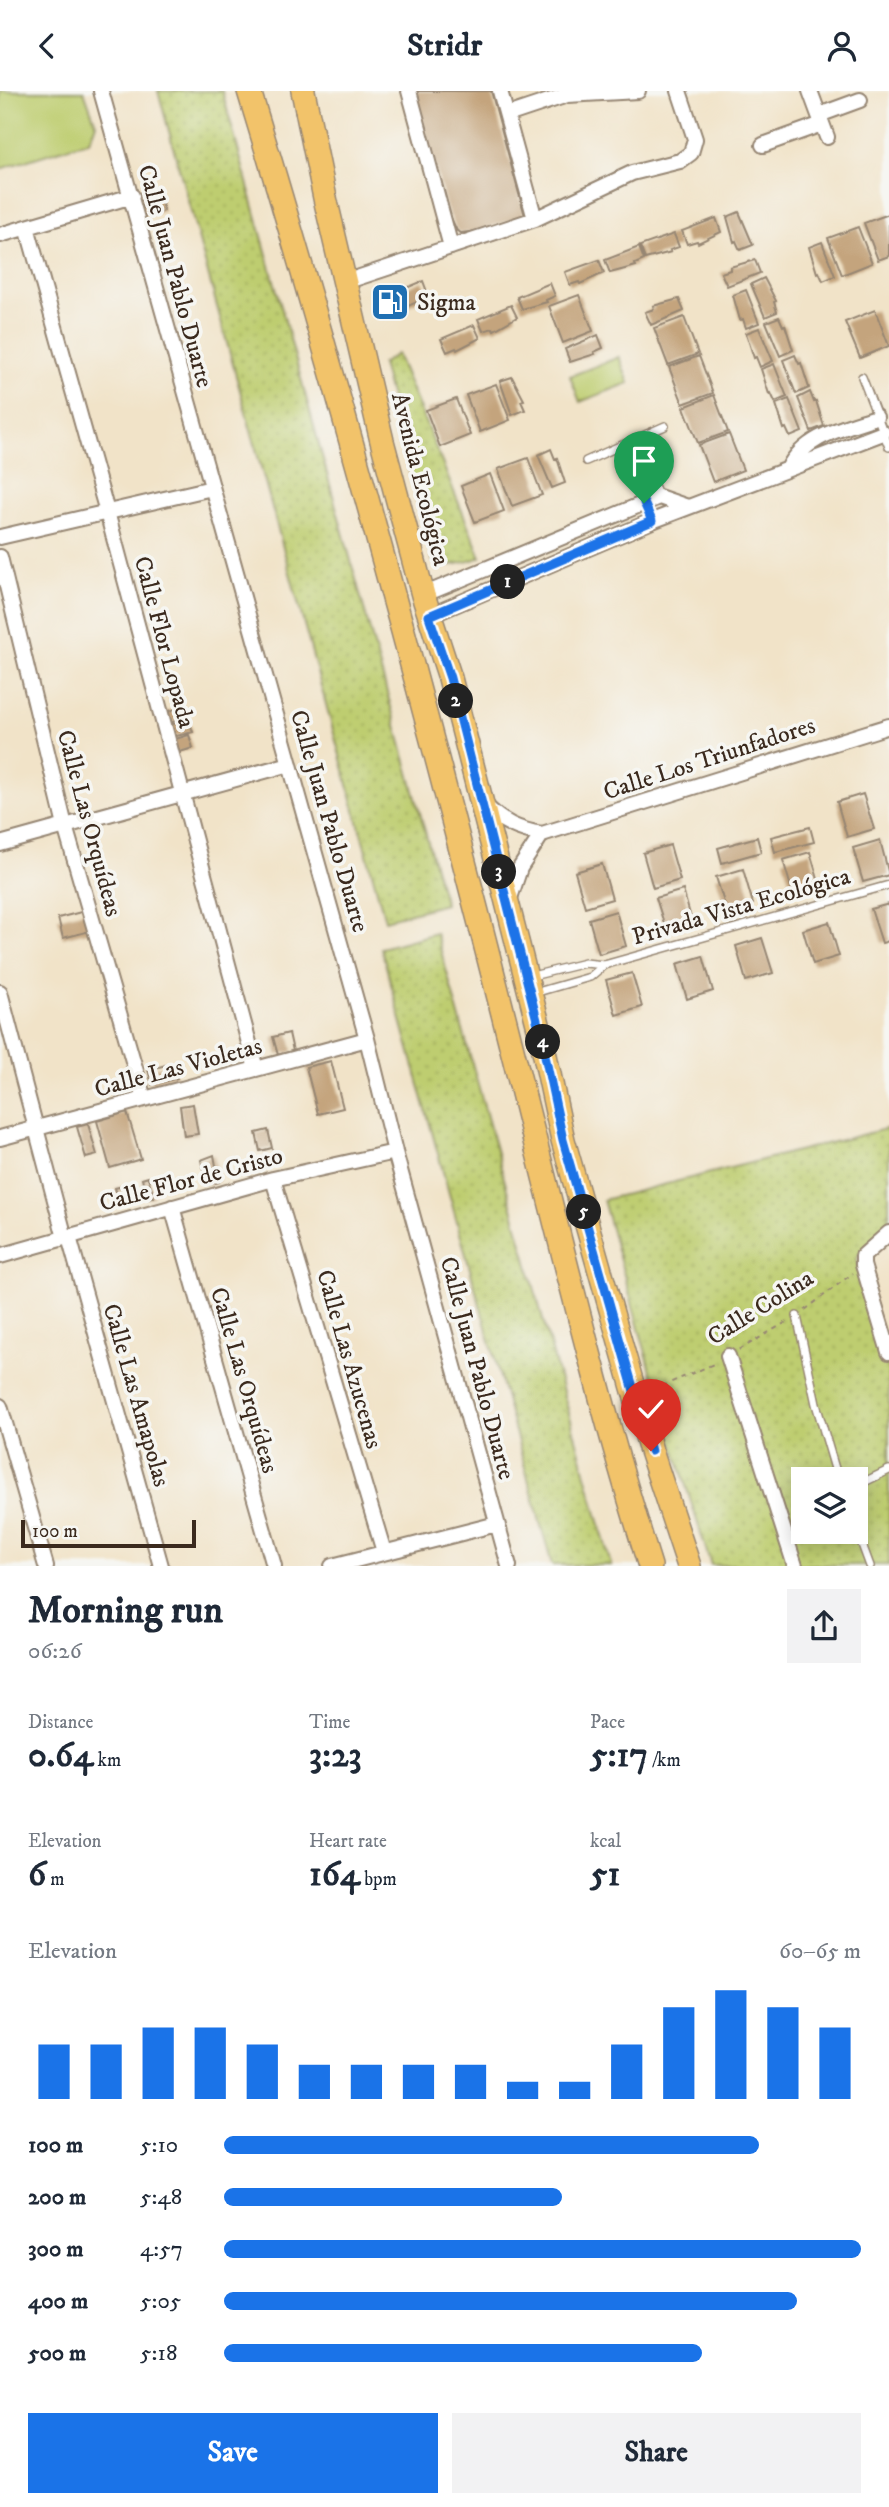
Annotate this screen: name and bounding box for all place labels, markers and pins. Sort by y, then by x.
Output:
fuel station icon: Sigma [369,281,411,323]
place label: Sigma [417,288,476,318]
pin [614,431,674,503]
pin: 1 [490,565,526,599]
pin: 2 [438,683,474,719]
pin: 3 [482,855,516,889]
pin: 4 [526,1025,560,1059]
pin: 5 [566,1195,602,1229]
pin [621,1379,681,1451]

